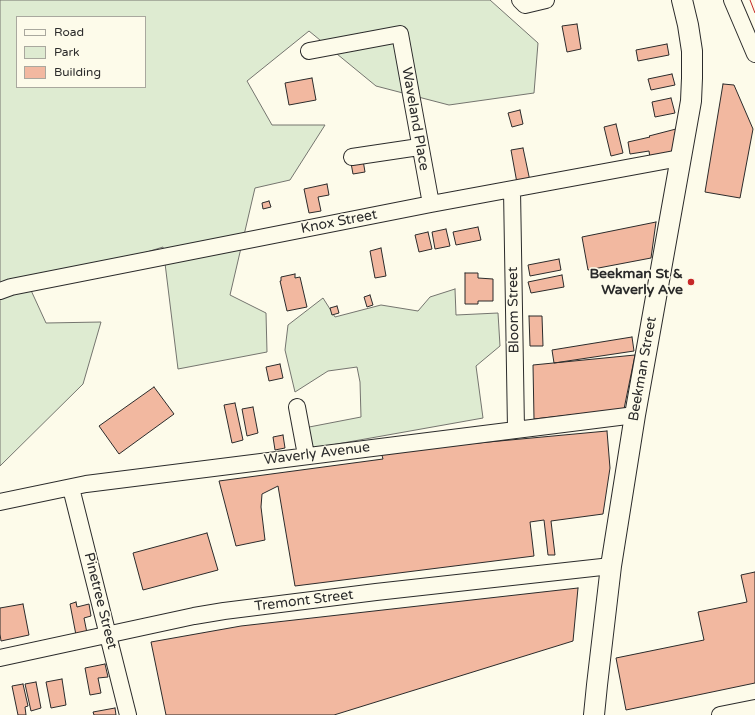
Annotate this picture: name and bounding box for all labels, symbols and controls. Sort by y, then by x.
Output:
legend [16,16,146,88]
text: Road [54,25,84,39]
text: Park [54,45,80,59]
text: Building [54,65,101,79]
street label: Waveland Place [398,66,432,172]
street label: Knox Street [299,206,379,238]
place label: Beekman St & Waverly Ave [589,266,683,298]
street label: Bloom Street [505,267,523,353]
marker: Beekman St & Waverly Ave [686,277,696,287]
street label: Beekman Street [626,315,660,423]
street label: Waverly Avenue [263,439,371,469]
street label: Pinetree Street [80,551,120,651]
street label: Tremont Street [254,587,354,615]

